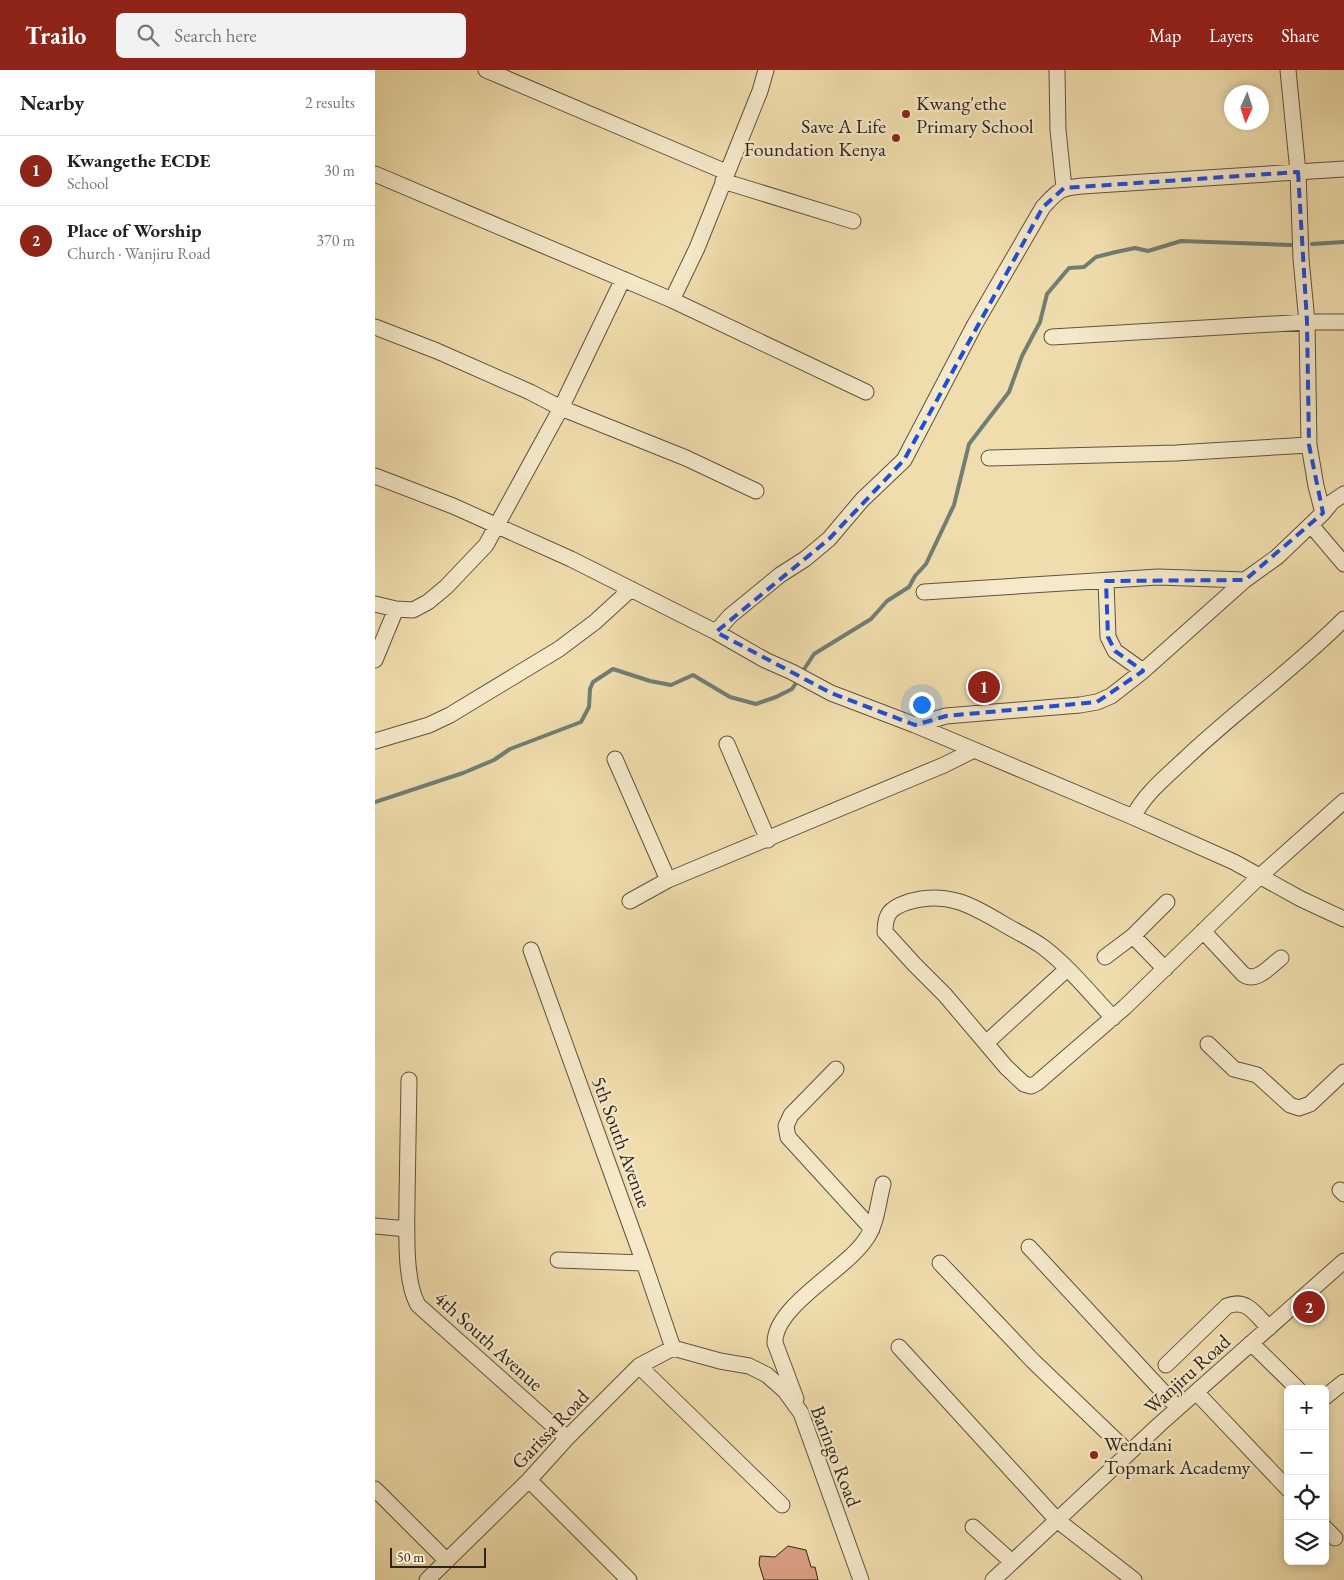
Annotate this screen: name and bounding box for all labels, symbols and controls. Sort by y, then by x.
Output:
search box [116,13,466,58]
text: Trailo [25,20,86,51]
icon: search [134,21,162,49]
text: Search here [174,23,257,48]
text: Map [1149,24,1181,47]
text: Layers [1209,24,1253,47]
text: Share [1281,24,1319,47]
north arrow [1224,85,1269,130]
text: Nearby [20,89,84,116]
place label: Kwang'ethe Primary School [916,90,1034,139]
text: 2 results [305,92,355,113]
marker: Kwang'ethe Primary School [900,108,912,120]
place label: Save A Life Foundation Kenya [744,113,886,162]
marker: Save A Life Foundation Kenya [890,132,902,144]
text: Kwangethe ECDE [67,148,210,173]
text: 1 [32,160,40,181]
text: 30 m [324,160,355,181]
text: School [67,173,109,194]
text: Place of Worship [67,218,201,243]
text: 2 [32,230,40,251]
text: 370 m [316,230,355,251]
text: Church · Wanjiru Road [67,243,211,264]
pin: 1 [968,668,1000,706]
your location [909,692,935,718]
street label: 5th South Avenue [586,1073,658,1211]
street label: 4th South Avenue [429,1285,549,1397]
pin: 2 [1293,1288,1325,1326]
street label: Wanjiru Road [1138,1328,1236,1420]
street label: Garissa Road [506,1383,595,1474]
map controls [1284,1385,1329,1565]
button: + [1284,1385,1329,1430]
street label: Baringo Road [805,1402,868,1511]
button: − [1284,1430,1329,1475]
place label: Wendani Topmark Academy [1104,1431,1251,1480]
marker: Wendani Topmark Academy [1088,1449,1100,1461]
button: locate [1284,1475,1329,1520]
button: layers [1284,1520,1329,1565]
scale bar [390,1545,486,1568]
text: 50 m [397,1548,424,1566]

